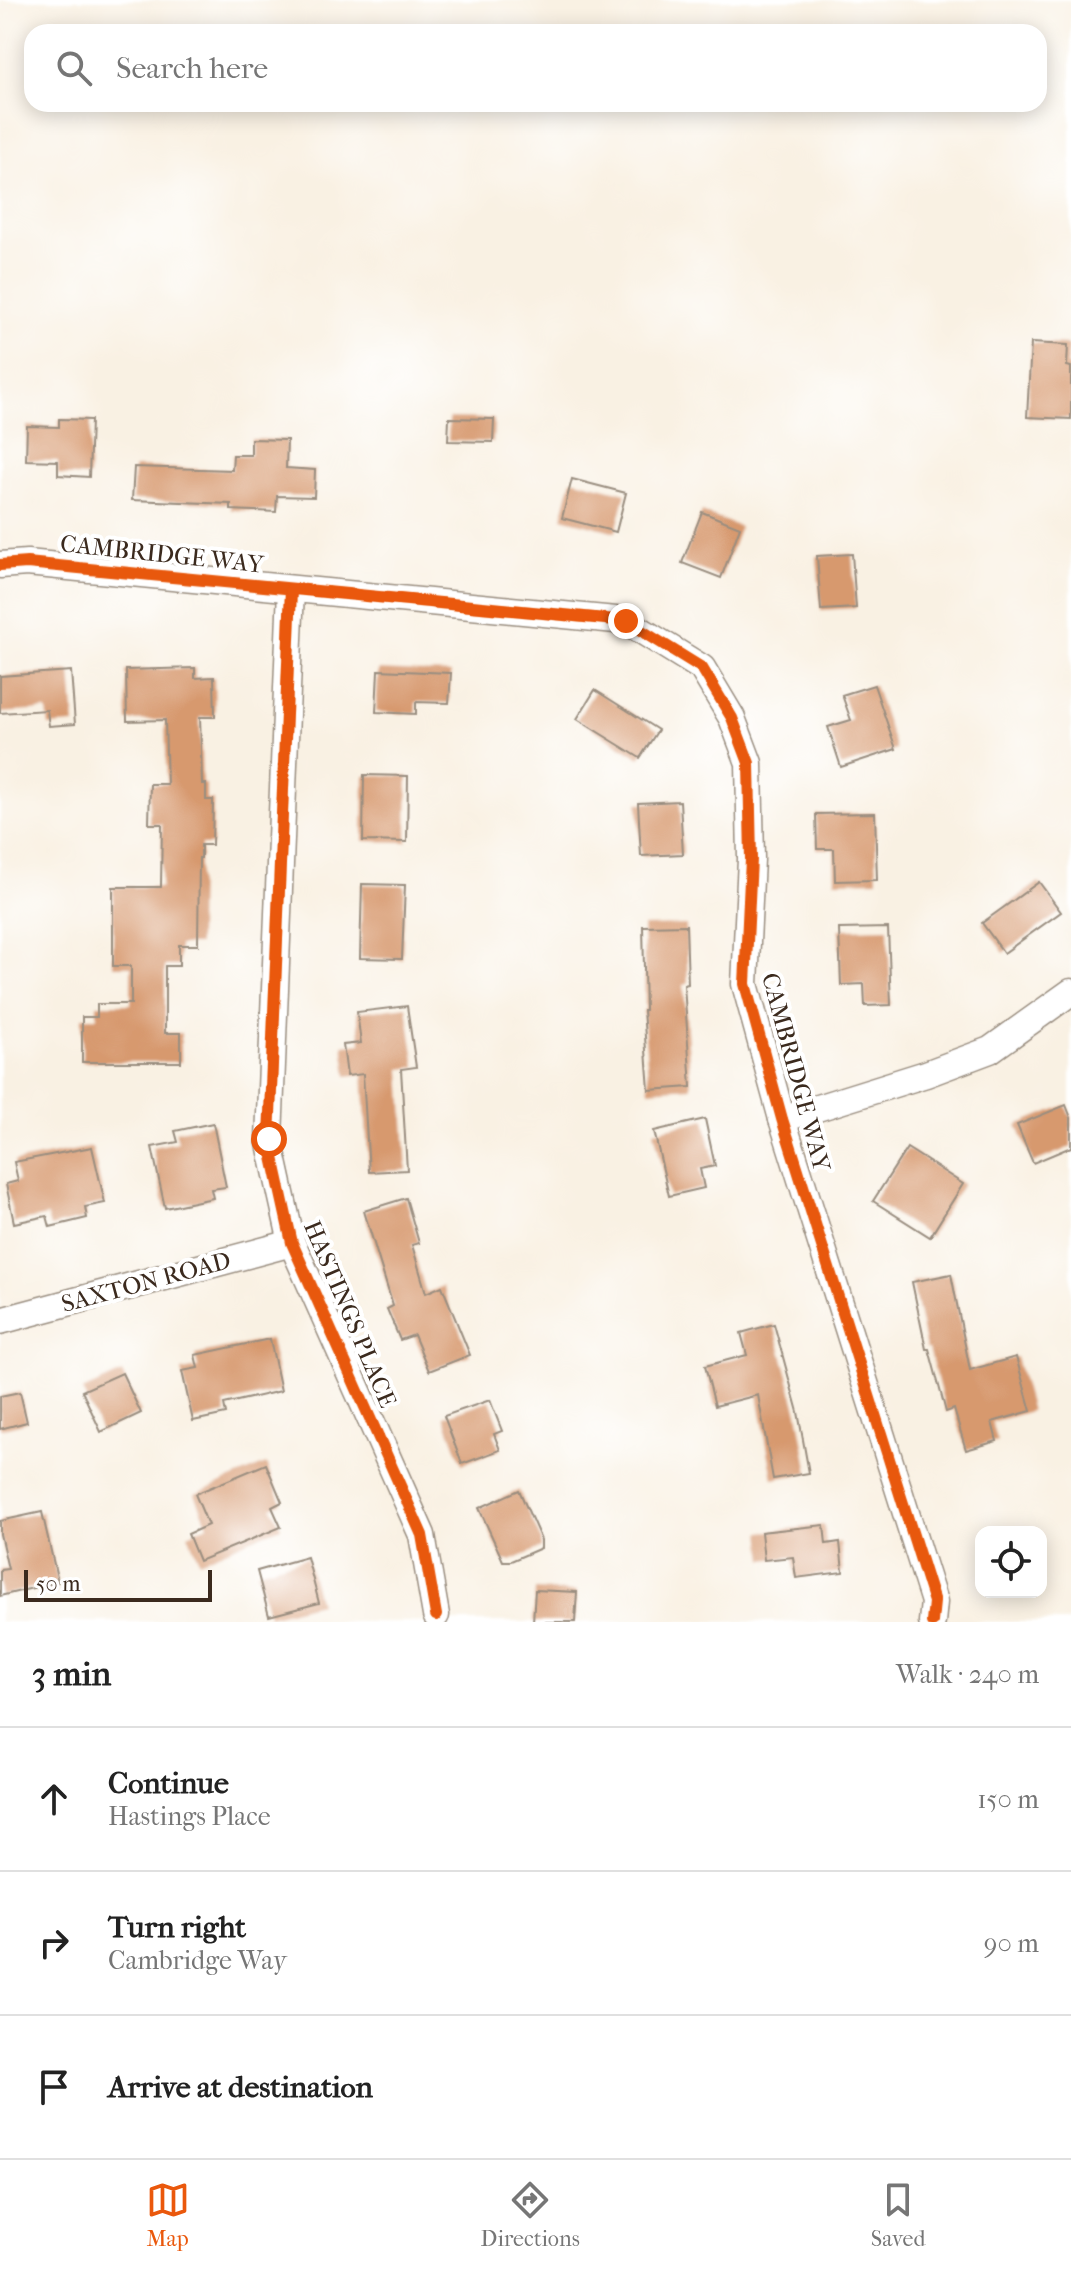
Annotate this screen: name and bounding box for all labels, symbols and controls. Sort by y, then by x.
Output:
search box [24,24,1047,112]
icon: search [52,46,96,90]
text: Search here [116,51,268,86]
street label: CAMBRIDGE WAY [59,529,266,579]
route end [608,603,644,639]
street label: CAMBRIDGE WAY [756,970,836,1175]
route start [251,1121,287,1157]
street label: HASTINGS PLACE [298,1216,402,1412]
street label: SAXTON ROAD [58,1246,234,1318]
map controls [975,1526,1047,1598]
button: locate [975,1526,1047,1598]
scale bar [24,1566,212,1602]
text: 50 m [36,1571,81,1597]
text: 3 min [32,1654,111,1694]
text: Walk · 240 m [896,1659,1039,1690]
text: Continue [108,1766,229,1801]
icon: ahead [32,1777,76,1821]
text: 150 m [977,1784,1039,1815]
text: Hastings Place [108,1801,271,1832]
text: Turn right [108,1910,246,1945]
icon: right [32,1921,76,1965]
text: 90 m [984,1928,1039,1959]
text: Cambridge Way [108,1945,287,1976]
icon: arrive [32,2065,76,2109]
text: Arrive at destination [108,2070,373,2105]
tab: Map [146,2178,190,2252]
tab: Directions [481,2178,580,2252]
tab: Saved [871,2178,925,2252]

